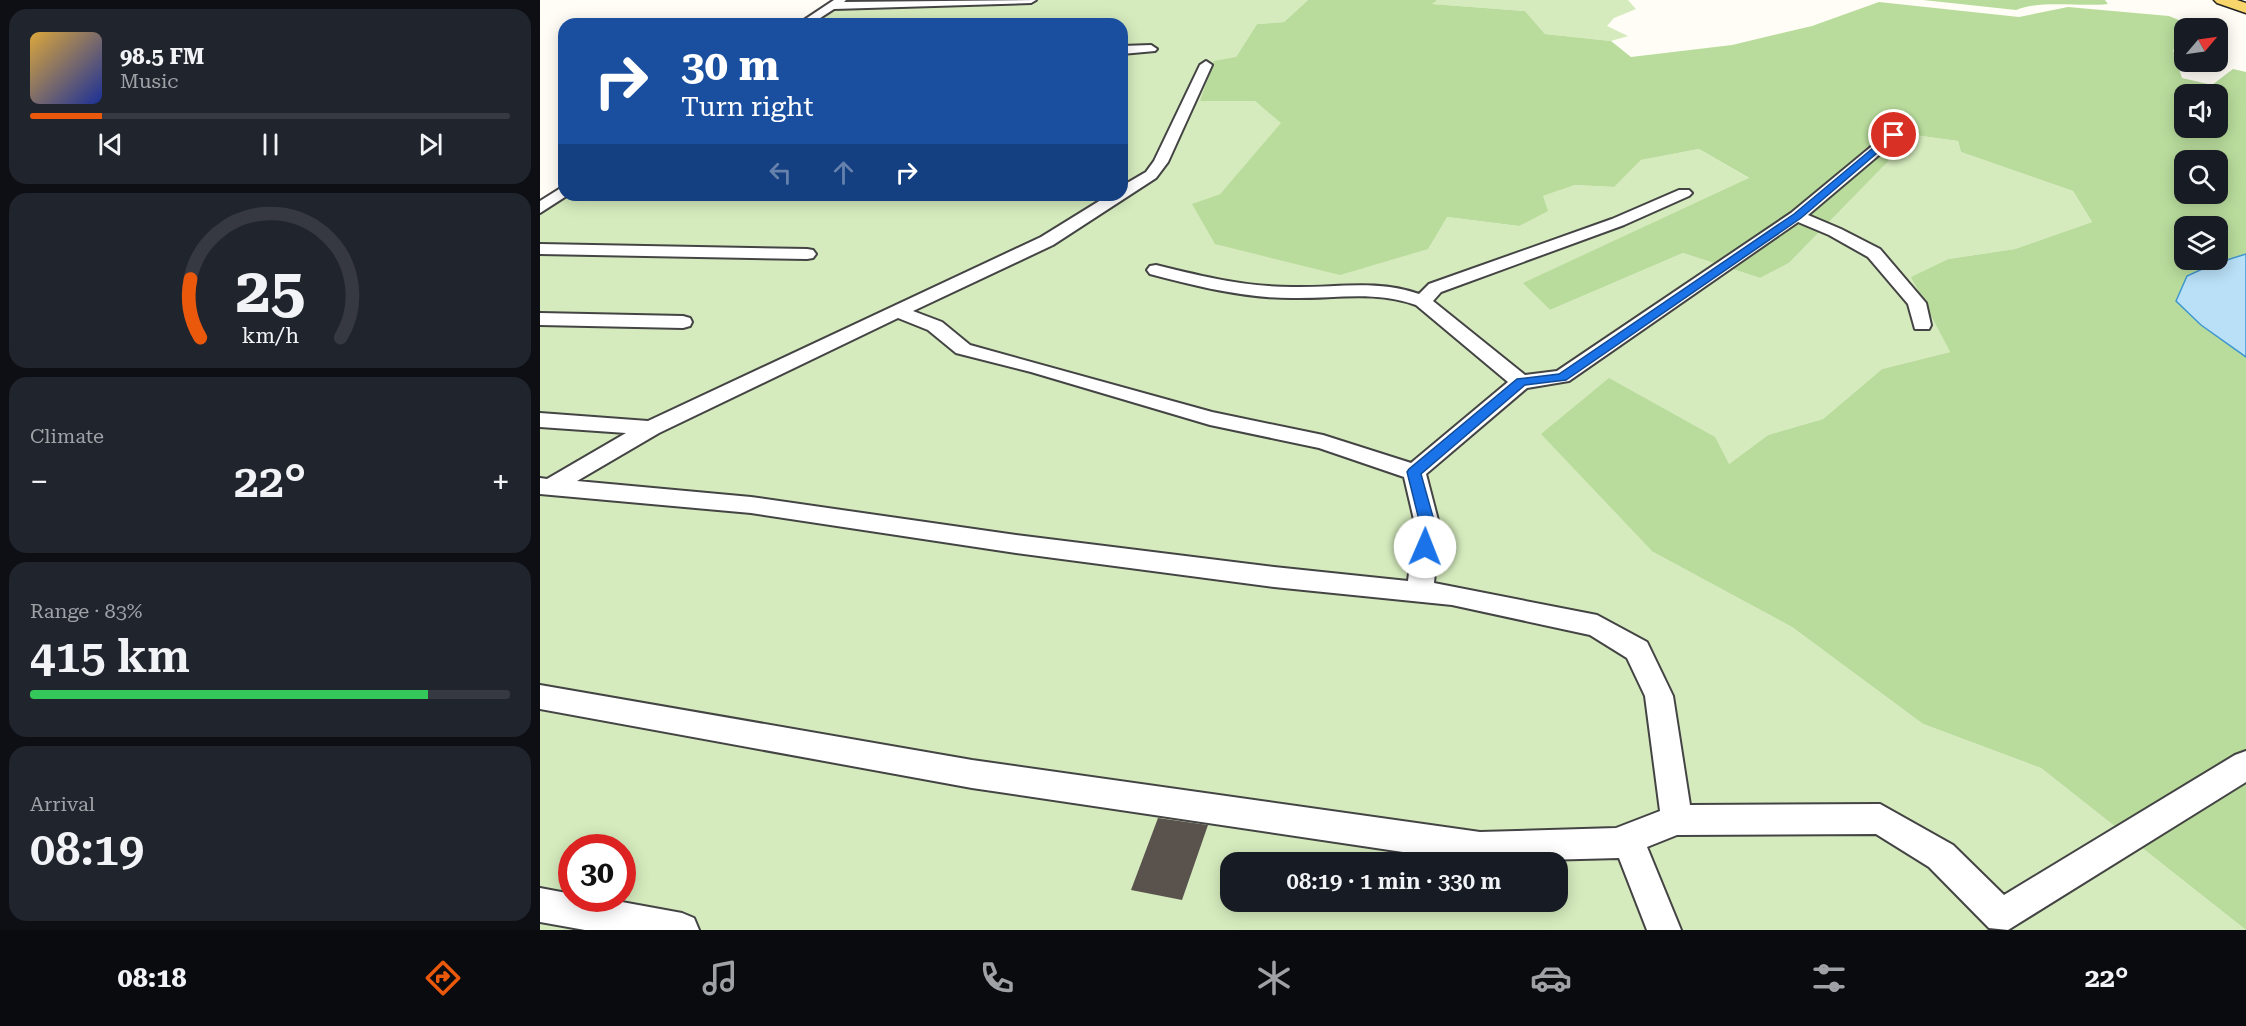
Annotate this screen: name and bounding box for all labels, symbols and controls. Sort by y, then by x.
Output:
north arrow [2174,18,2228,72]
map controls [2174,18,2228,270]
text: 30 m [681,41,779,90]
icon: right [582,42,660,120]
text: 98.5 FM [120,44,204,69]
text: Music [120,69,179,93]
button: sound [2174,84,2228,138]
text: Turn right [681,91,814,123]
pin [1868,109,1919,160]
icon: arrive [1877,118,1910,151]
icon: previous [94,128,127,161]
icon: pause [254,128,287,161]
icon: next [414,128,447,161]
button: search [2174,150,2228,204]
icon: left [764,156,797,189]
icon: ahead [827,156,860,189]
icon: right [890,156,923,189]
button: layers [2174,216,2228,270]
text: 25 [235,254,305,327]
text: km/h [241,323,299,348]
text: Climate [30,424,104,448]
text: 22° [234,455,306,508]
text: − [30,462,48,501]
text: + [492,462,510,501]
position arrow [1393,515,1457,579]
text: Range · 83% [30,599,142,623]
text: 415 km [30,630,190,683]
text: Arrival [30,792,95,816]
text: 08:19 [30,823,144,876]
speed limit sign: 30 [558,834,636,912]
text: 08:19 · 1 min · 330 m [1287,869,1501,894]
icon: directions [422,957,464,999]
icon: music [699,957,741,999]
icon: phone [976,957,1018,999]
icon: climate [1253,957,1295,999]
icon: car [1530,957,1572,999]
icon: filters [1808,957,1850,999]
text: 08:18 [118,962,187,994]
text: 22° [2085,962,2128,994]

